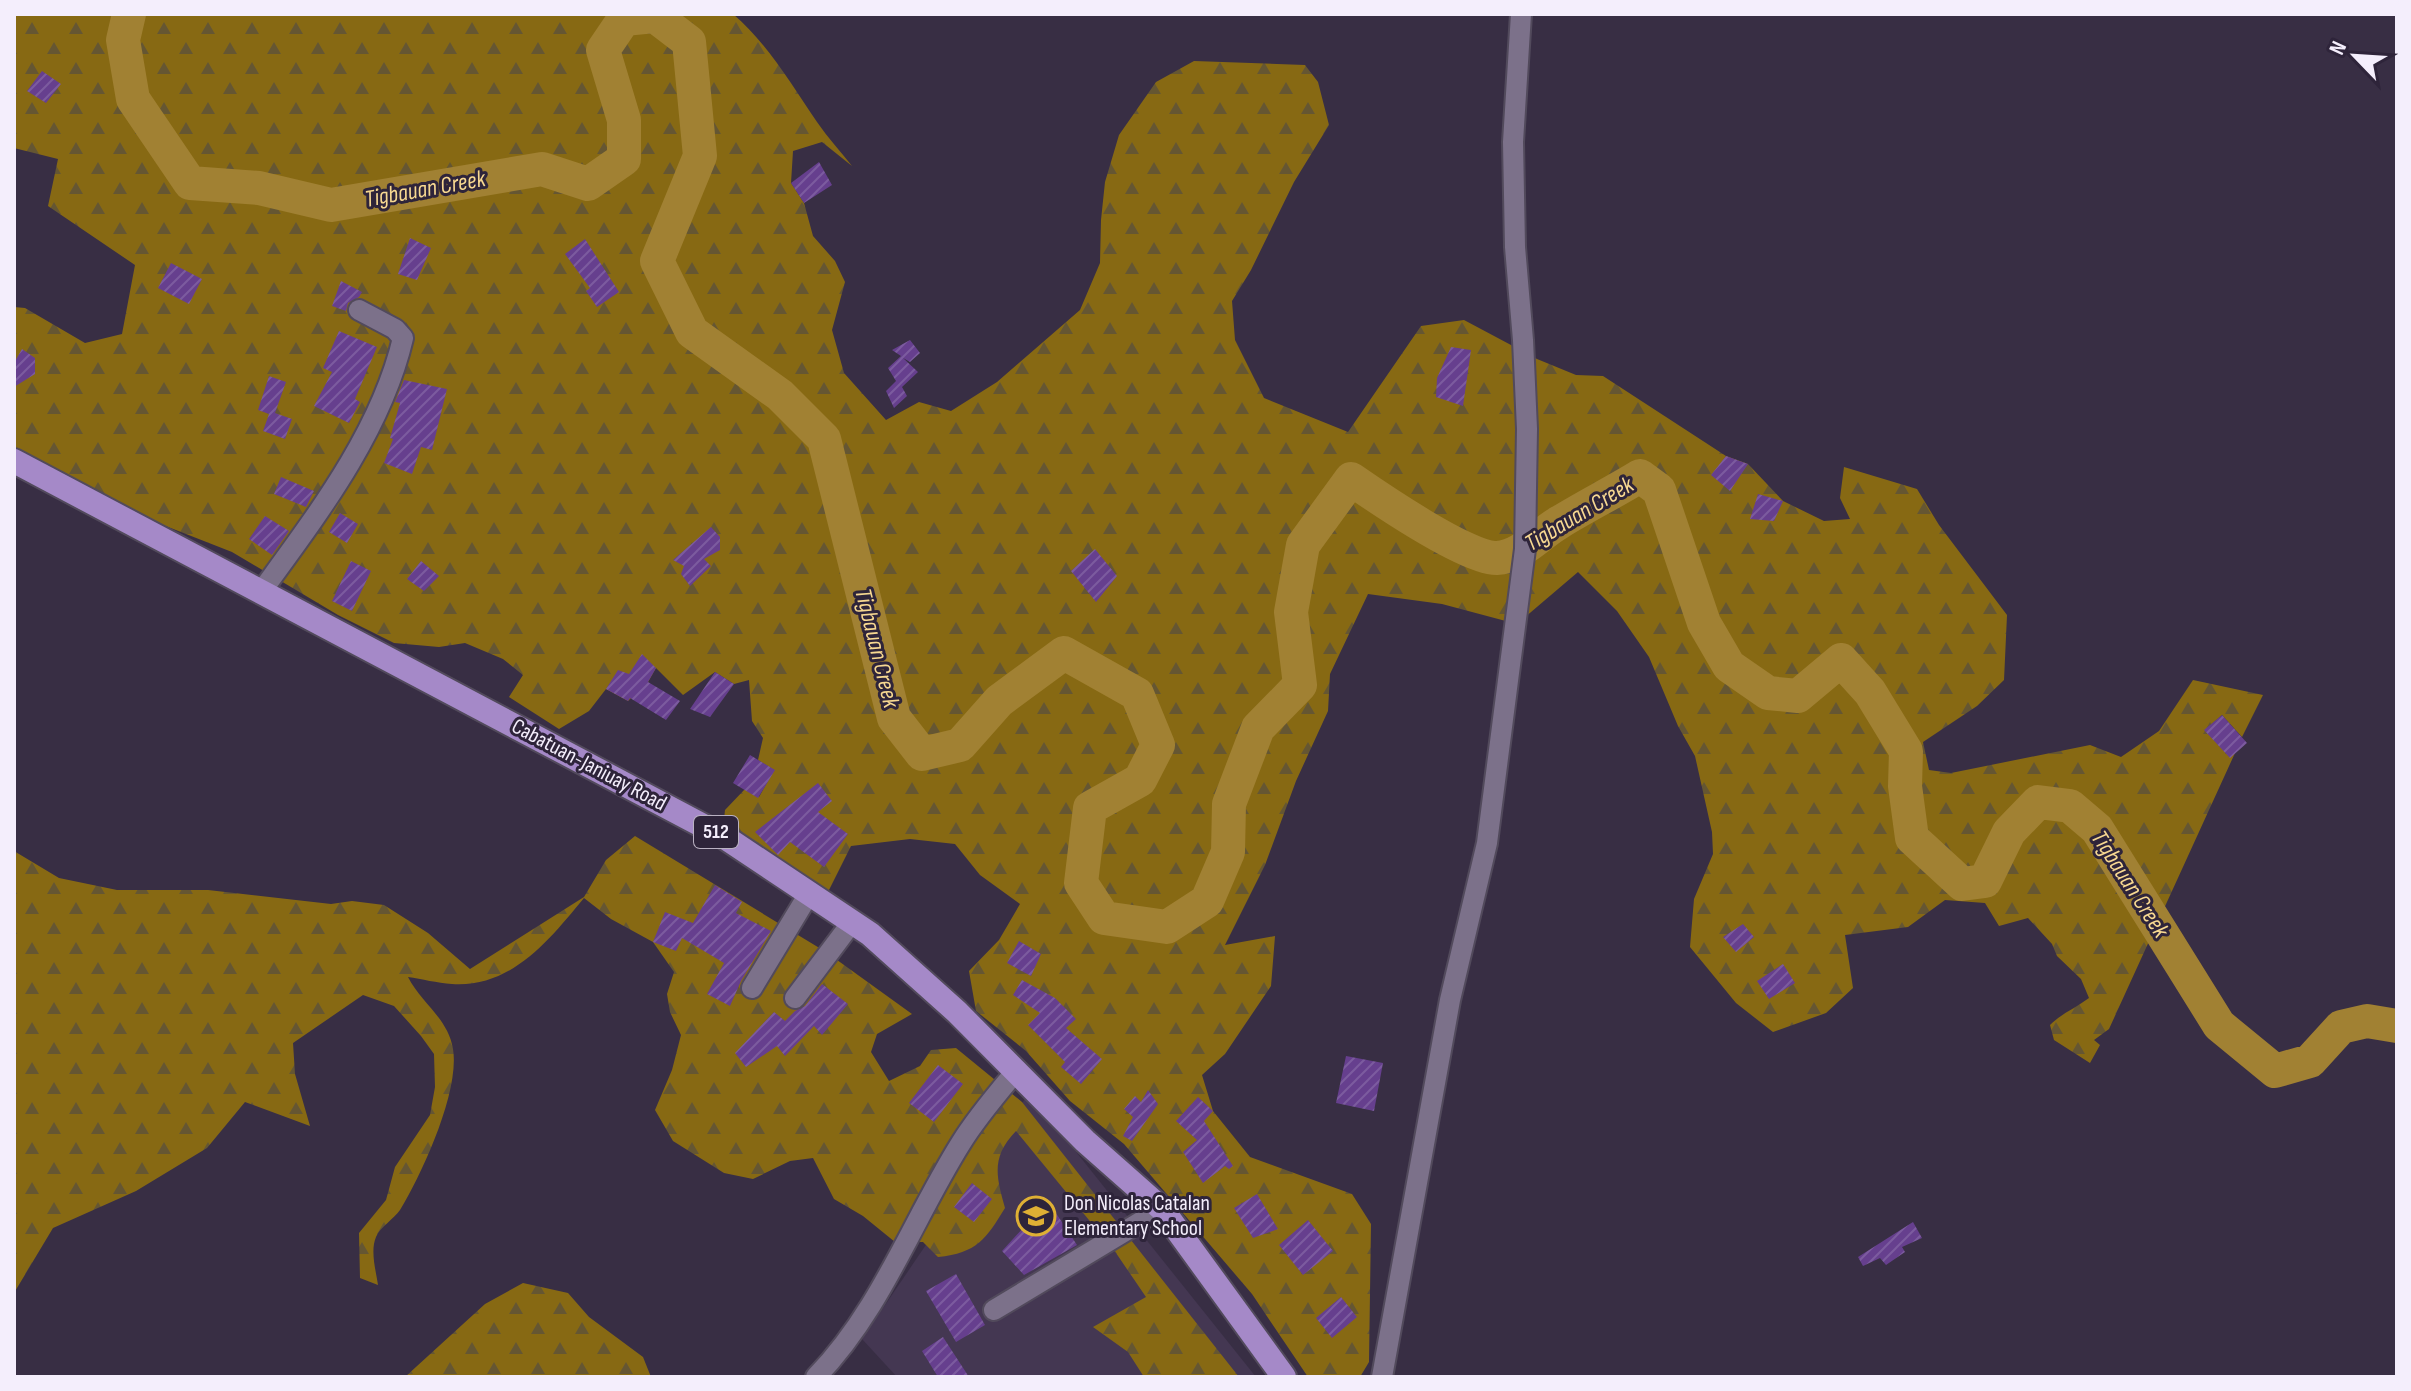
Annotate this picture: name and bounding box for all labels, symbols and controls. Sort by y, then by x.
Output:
north arrow [2315,16,2395,96]
text: N [2324,37,2353,59]
water label: Tigbauan Creek [362,164,489,214]
water label: Tigbauan Creek [1519,470,1640,558]
water label: Tigbauan Creek [848,585,906,712]
street label: Cabatuan-Janiuay Road [507,713,671,817]
road number: 512 [694,816,738,848]
water label: Tigbauan Creek [2085,825,2176,944]
place label: Don Nicolas Catalan Elementary School [1064,1190,1210,1242]
school or university icon: Don Nicolas Catalan Elementary School [1015,1195,1057,1237]

